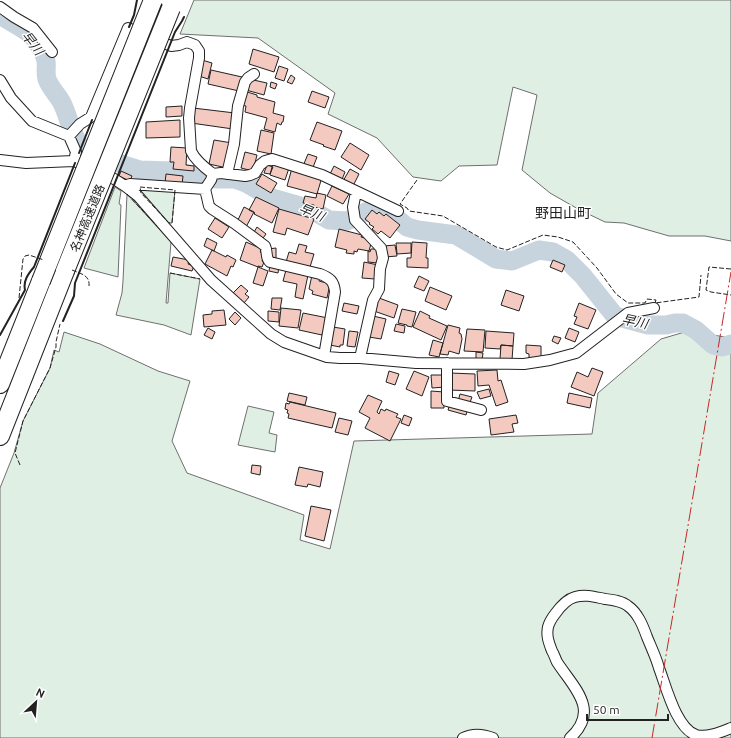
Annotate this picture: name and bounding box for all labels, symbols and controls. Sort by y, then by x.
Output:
water label: 早川 [19,28,48,59]
street label: 名神高速道路 [67,182,107,254]
water label: 早川 [297,200,329,224]
district label: 野田山町 [535,205,591,221]
water label: 早川 [621,311,651,331]
north arrow [16,682,56,722]
text: N [34,686,47,700]
scale bar [587,696,668,722]
text: 50 m [593,703,620,716]

